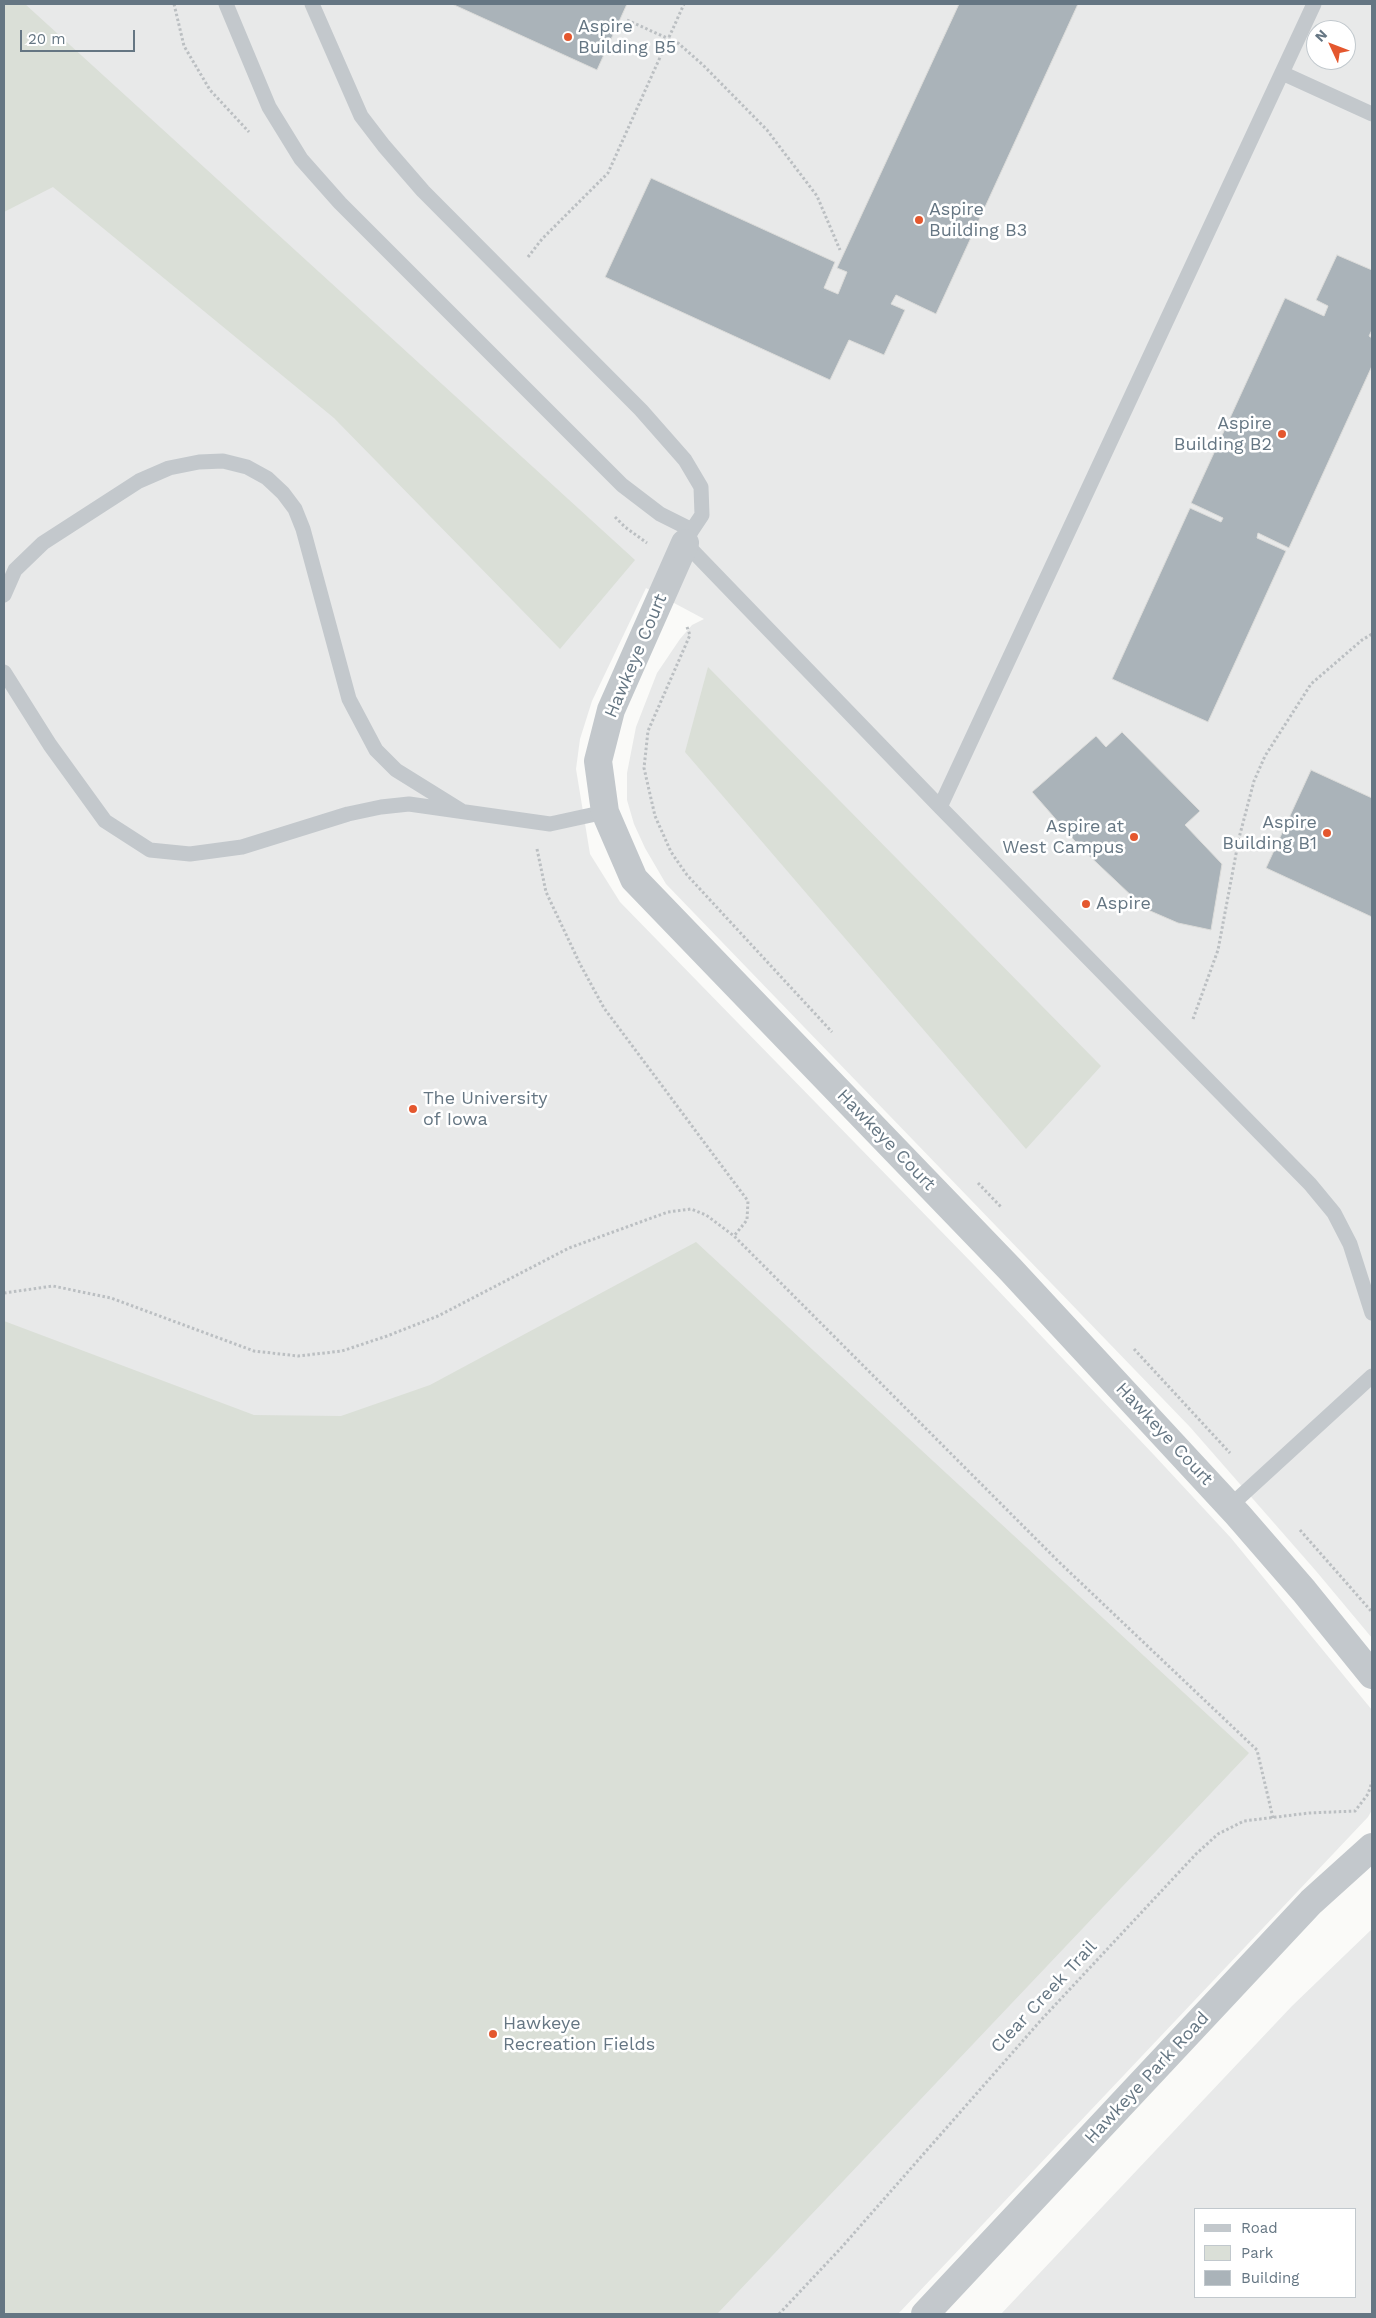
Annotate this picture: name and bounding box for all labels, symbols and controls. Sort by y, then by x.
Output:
place label: Aspire Building B5 [578,16,676,58]
scale bar [22,20,138,52]
north arrow [1306,20,1356,70]
text: N [1311,26,1330,45]
text: 20 m [28,30,66,48]
marker: Aspire Building B5 [562,31,574,43]
place label: Aspire Building B3 [929,199,1027,242]
marker: Aspire Building B3 [913,214,925,226]
place label: Aspire Building B2 [1174,413,1272,456]
marker: Aspire Building B2 [1276,428,1288,440]
street label: Hawkeye Court [600,591,672,721]
place label: Aspire Building B1 [1222,812,1317,854]
place label: Aspire at West Campus [1002,816,1124,859]
marker: Aspire Building B1 [1321,827,1333,839]
marker: Aspire at West Campus [1128,831,1140,843]
place label: Aspire [1096,893,1151,915]
marker: Aspire [1080,898,1092,910]
street label: Hawkeye Court [832,1085,940,1195]
place label: The University of Iowa [423,1088,548,1130]
marker: The University of Iowa [407,1103,419,1115]
street label: Hawkeye Court [1111,1378,1217,1490]
street label: Clear Creek Trail [986,1936,1102,2058]
street label: Hawkeye Park Road [1080,2008,1214,2148]
place label: Hawkeye Recreation Fields [503,2013,655,2056]
marker: Hawkeye Recreation Fields [487,2028,499,2040]
legend [1194,2208,1356,2298]
text: Road [1241,2219,1278,2237]
text: Park [1241,2244,1273,2262]
text: Building [1241,2269,1299,2287]

